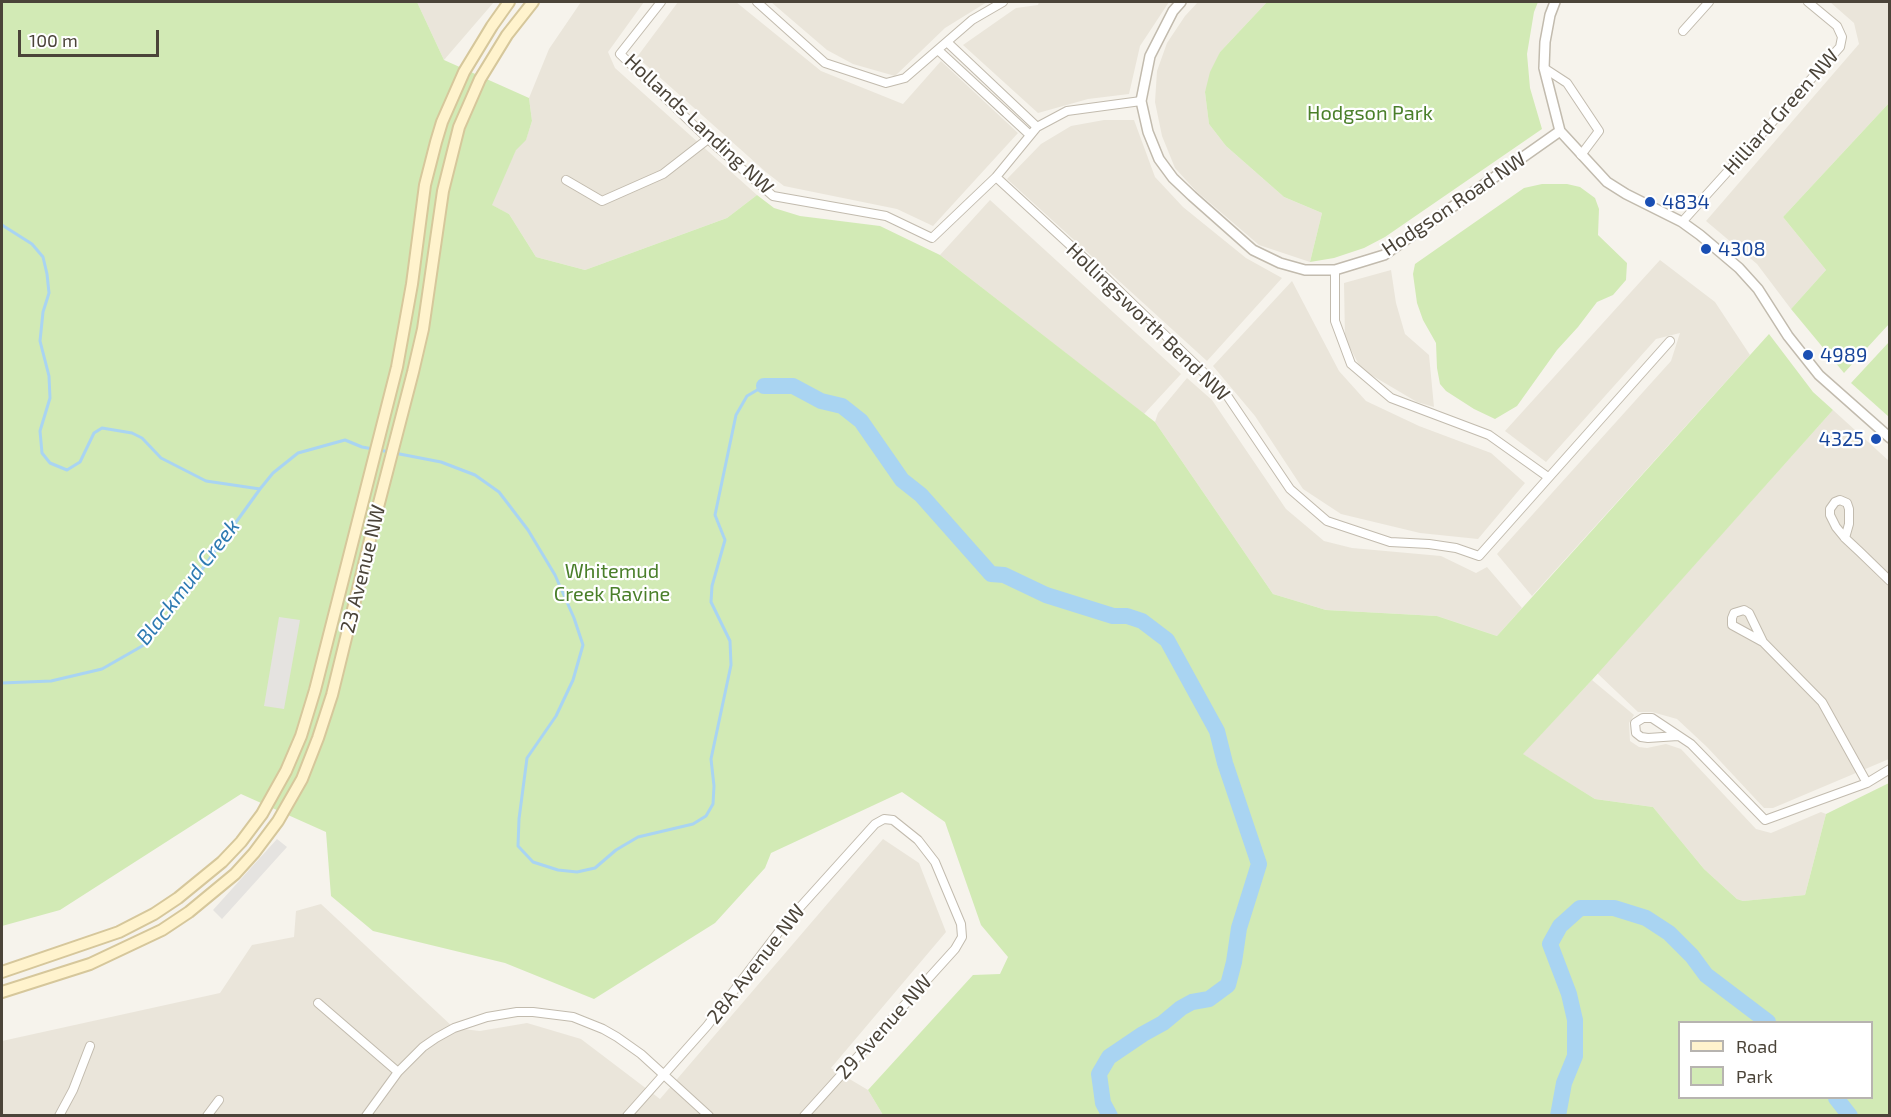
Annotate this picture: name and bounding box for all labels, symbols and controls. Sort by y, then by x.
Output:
scale bar [21,18,162,56]
text: 100 m [29,29,78,51]
street label: Hilliard Green NW [1718,44,1844,180]
street label: Hollands Landing NW [620,49,778,199]
park label: Hodgson Park [1307,101,1433,125]
street label: Hodgson Road NW [1377,147,1531,261]
place label: 4834 [1662,190,1710,214]
marker: 4834 [1643,195,1657,209]
place label: 4308 [1718,237,1766,261]
street label: Hollingsworth Bend NW [1061,238,1235,406]
marker: 4308 [1699,242,1713,256]
place label: 4989 [1820,343,1867,367]
marker: 4989 [1801,348,1815,362]
place label: 4325 [1819,427,1864,451]
marker: 4325 [1869,432,1883,446]
street label: 23 Avenue NW [335,502,391,636]
water label: Blackmud Creek [131,514,245,650]
park label: Whitemud Creek Ravine [554,559,670,606]
street label: 28A Avenue NW [702,900,810,1028]
street label: 29 Avenue NW [831,970,937,1084]
legend [1678,1021,1873,1099]
text: Road [1736,1035,1777,1057]
text: Park [1736,1065,1773,1087]

